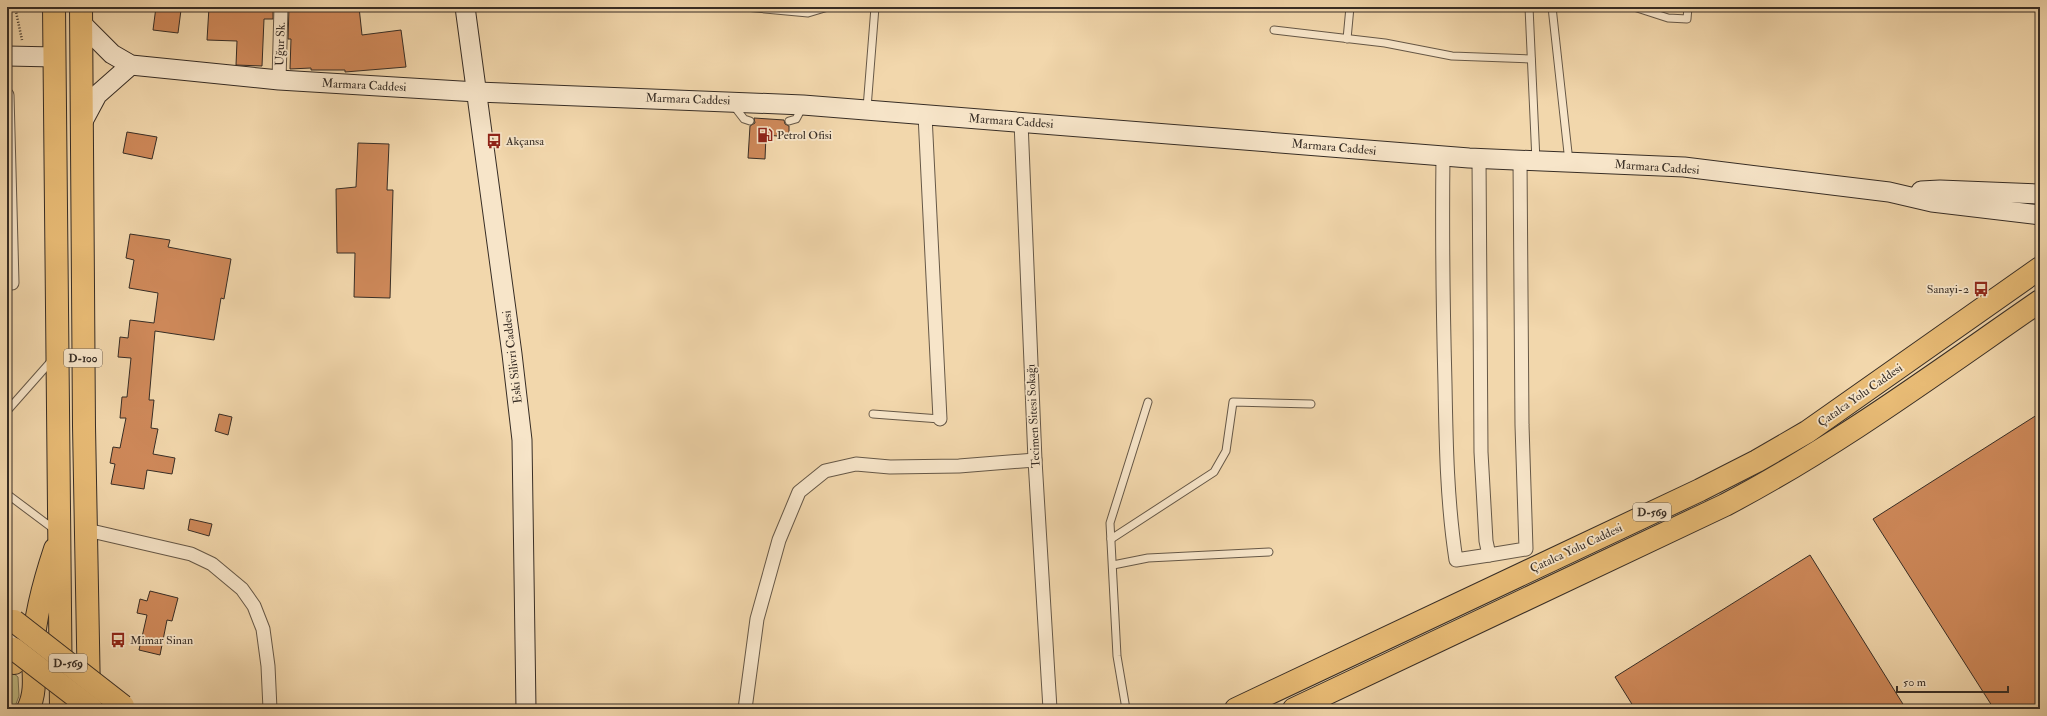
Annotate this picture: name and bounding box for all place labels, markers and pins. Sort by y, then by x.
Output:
fuel station icon: Petrol Ofisi [756,126,774,144]
place label: Petrol Ofisi [777,128,832,143]
bus stop icon: Akçansa [485,132,503,150]
place label: Akçansa [505,134,545,149]
bus stop icon: Sanayi-2 [1972,280,1990,298]
place label: Sanayi-2 [1927,282,1969,297]
bus stop icon: Mimar Sinan [109,631,127,649]
place label: Mimar Sinan [130,633,193,648]

